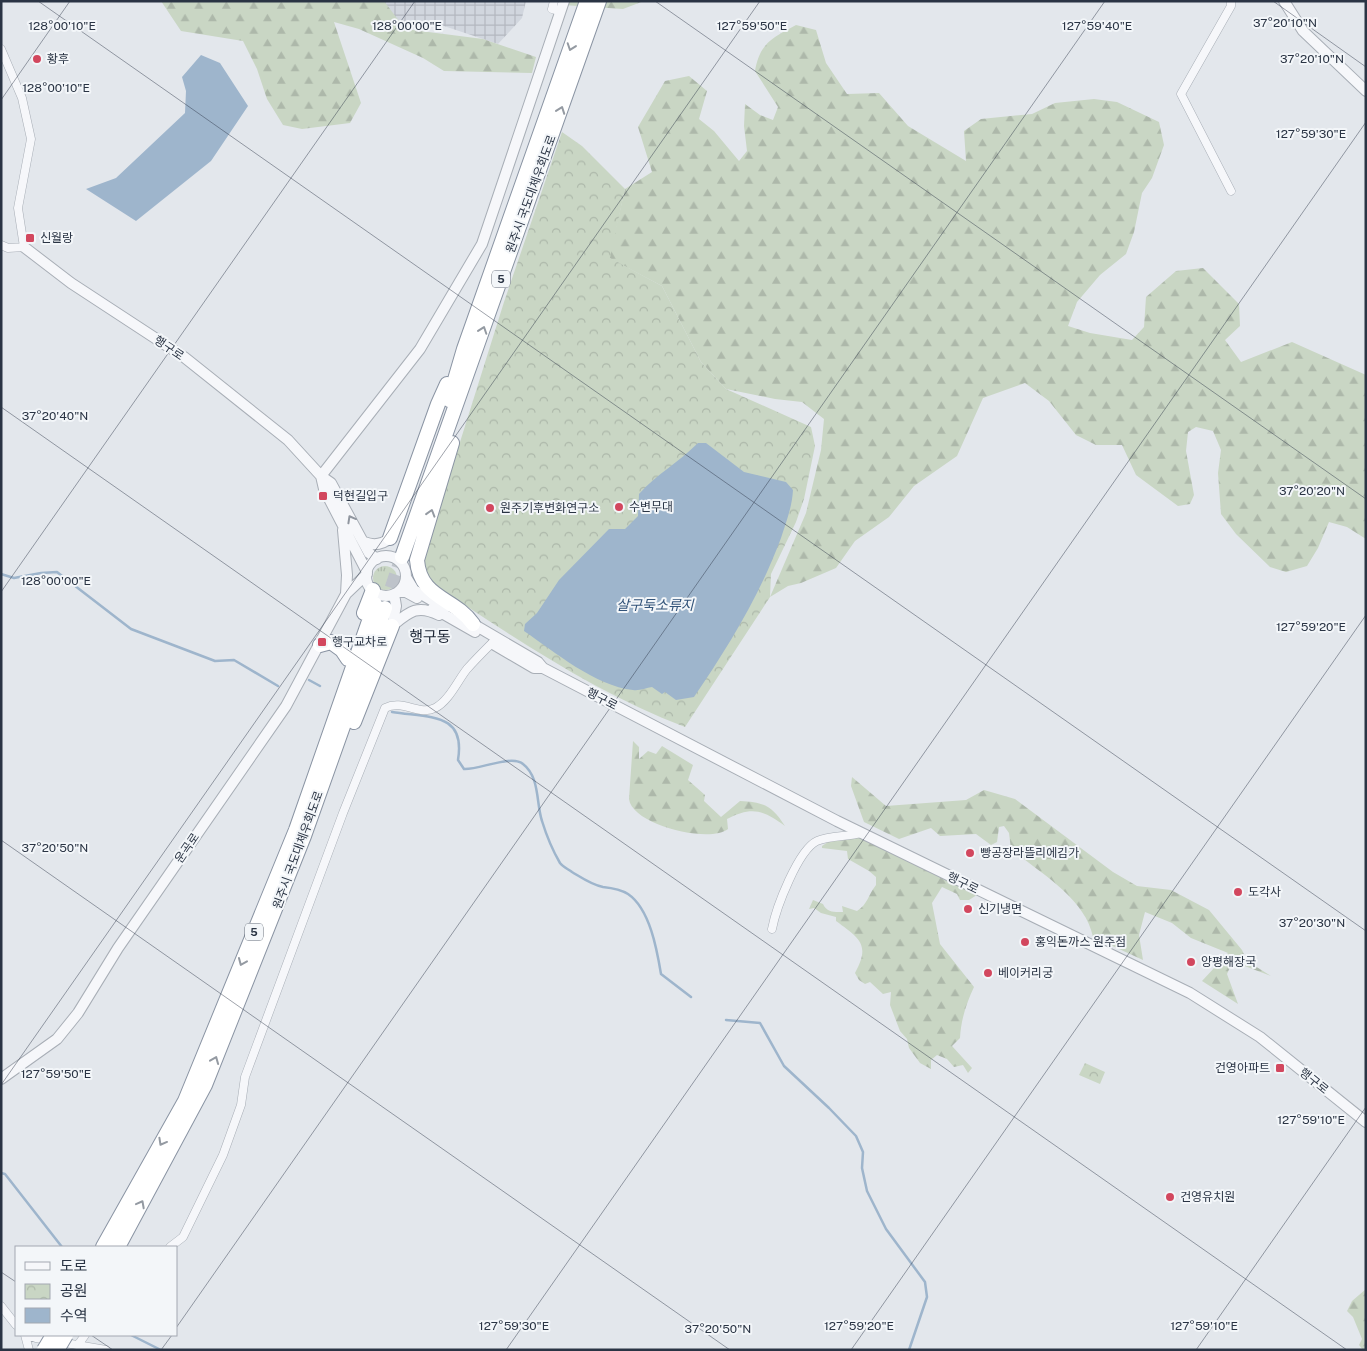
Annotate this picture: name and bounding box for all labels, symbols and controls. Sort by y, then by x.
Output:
text: 37°20'10"N [1253,16,1317,30]
text: 128°00'10"E [28,19,96,33]
text: 128°00'00"E [372,19,442,33]
text: 127°59'50"E [717,19,787,33]
text: 127°59'40"E [1062,19,1132,33]
one-way arrow [567,42,577,51]
place label: 황후 [47,52,69,66]
text: 37°20'10"N [1280,52,1344,66]
marker: 황후 [31,53,43,65]
text: 128°00'10"E [22,81,90,95]
one-way arrow [555,107,565,115]
text: 127°59'30"E [1276,127,1346,141]
street label: 원주시 국도대체우회도로 [503,133,559,255]
place label: 신월랑 [40,231,73,245]
marker: 신월랑 [24,232,36,244]
road number: 5 [492,270,510,288]
one-way arrow [477,326,487,334]
street label: 행구로 [151,333,187,363]
text: 37°20'40"N [22,409,88,423]
text: 37°20'20"N [1279,484,1345,498]
place label: 덕현길입구 [333,489,388,503]
marker: 덕현길입구 [317,490,329,502]
place label: 수변무대 [629,500,673,514]
place label: 원주기후변화연구소 [500,501,599,515]
marker: 수변무대 [613,501,625,513]
marker: 원주기후변화연구소 [484,502,496,514]
one-way arrow [425,510,435,518]
one-way arrow [347,515,357,524]
text: 128°00'00"E [21,574,91,588]
water label: 살구둑소류지 [616,597,695,613]
text: 127°59'20"E [1276,620,1346,634]
district label: 행구동 [409,628,451,645]
place label: 행구교차로 [332,635,387,649]
marker: 행구교차로 [316,636,328,648]
street label: 행구로 [584,685,620,713]
street label: 원주시 국도대체우회도로 [270,789,326,911]
street label: 운곡로 [172,830,202,866]
text: 37°20'50"N [22,841,88,855]
place label: 빵공장라뜰리에김가 [980,846,1079,860]
marker: 빵공장라뜰리에김가 [964,847,976,859]
street label: 행구로 [945,869,981,897]
place label: 도각사 [1248,885,1281,899]
marker: 도각사 [1232,886,1244,898]
place label: 신기냉면 [978,902,1022,916]
marker: 신기냉면 [962,903,974,915]
text: 37°20'30"N [1279,916,1345,930]
road number: 5 [245,924,263,940]
place label: 홍익돈까스 원주점 [1035,935,1126,949]
marker: 홍익돈까스 원주점 [1019,936,1031,948]
place label: 양평해장국 [1201,955,1256,969]
marker: 양평해장국 [1185,956,1197,968]
one-way arrow [238,957,248,965]
place label: 베이커리궁 [998,966,1053,980]
marker: 베이커리궁 [982,967,994,979]
one-way arrow [209,1056,219,1065]
place label: 건영아파트 [1215,1061,1270,1075]
marker: 건영아파트 [1274,1062,1286,1074]
street label: 행구로 [1297,1065,1331,1097]
text: 127°59'50"E [21,1067,91,1081]
text: 127°59'10"E [1277,1113,1345,1127]
one-way arrow [158,1136,168,1145]
place label: 건영유치원 [1180,1190,1235,1204]
marker: 건영유치원 [1164,1191,1176,1203]
one-way arrow [135,1201,145,1210]
legend [15,1246,178,1336]
text: 도로 [60,1257,88,1274]
text: 공원 [60,1282,88,1299]
text: 수역 [60,1307,88,1324]
text: 127°59'30"E [479,1319,549,1333]
text: 127°59'20"E [824,1319,894,1333]
text: 127°59'10"E [1170,1319,1238,1333]
text: 37°20'50"N [685,1322,751,1336]

